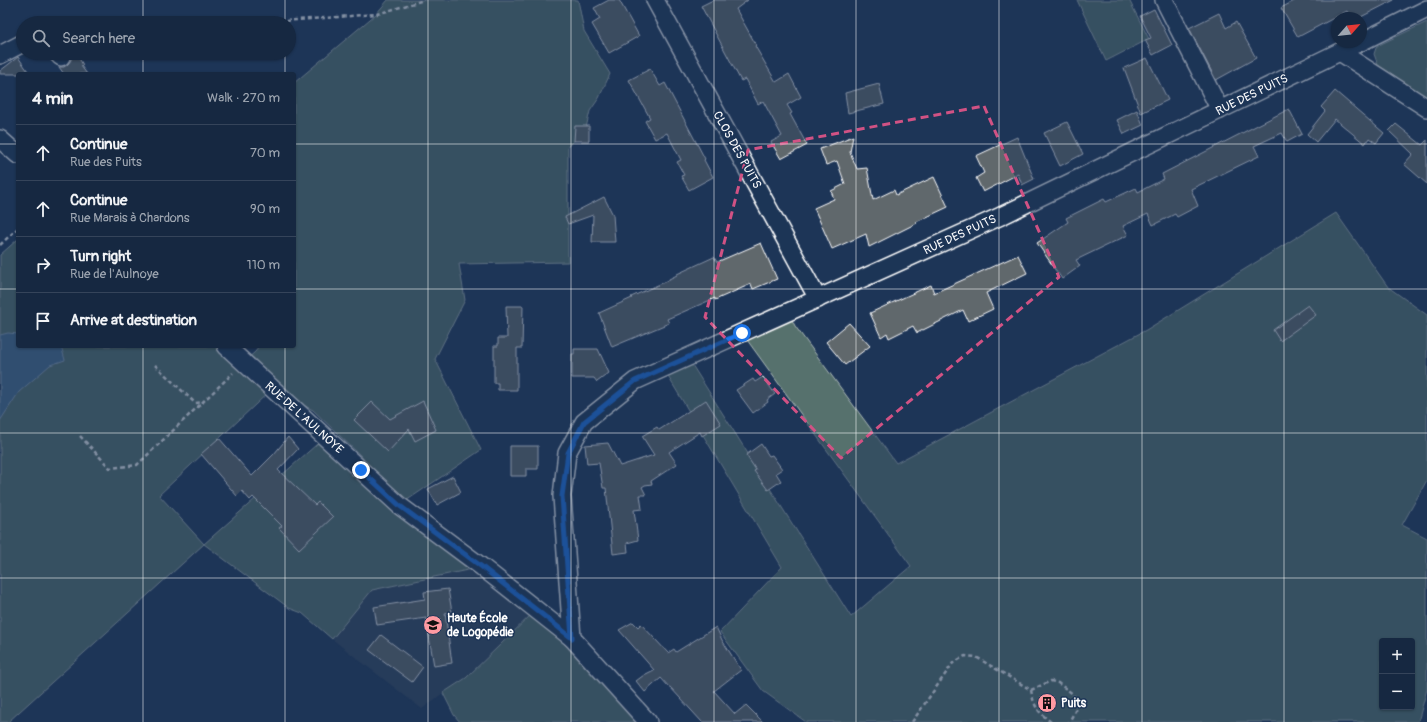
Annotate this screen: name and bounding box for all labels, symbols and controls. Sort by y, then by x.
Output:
north arrow [1331,12,1367,48]
search box [16,16,296,60]
icon: search [30,27,52,49]
text: Search here [62,29,135,48]
street label: RUE DES PUITS [1213,71,1291,119]
text: 4 min [32,88,73,109]
text: Walk · 270 m [207,90,280,106]
street label: CLOS DES PUITS [710,109,764,191]
text: Continue [70,135,128,154]
icon: ahead [32,142,54,164]
text: 70 m [250,145,280,161]
text: Rue des Puits [70,154,142,170]
text: Continue [70,191,128,210]
icon: ahead [32,198,54,220]
text: 90 m [250,201,280,217]
text: Rue Marais à Chardons [70,210,190,226]
street label: RUE DES PUITS [921,212,999,258]
text: Turn right [70,247,131,266]
icon: right [32,254,54,276]
text: 110 m [247,257,280,273]
text: Rue de l'Aulnoye [70,266,159,282]
icon: arrive [32,310,54,332]
text: Arrive at destination [70,311,197,330]
route start [733,324,751,342]
street label: RUE DE L'AULNOYE [262,379,346,457]
route end [352,461,370,479]
place label: Haute École de Logopédie [447,610,514,640]
school or university icon: Haute École de Logopédie [422,614,444,636]
map controls [1379,638,1415,710]
button: + [1379,638,1415,674]
button: − [1379,674,1415,710]
building icon: Puits [1036,692,1058,714]
place label: Puits [1061,696,1087,711]

